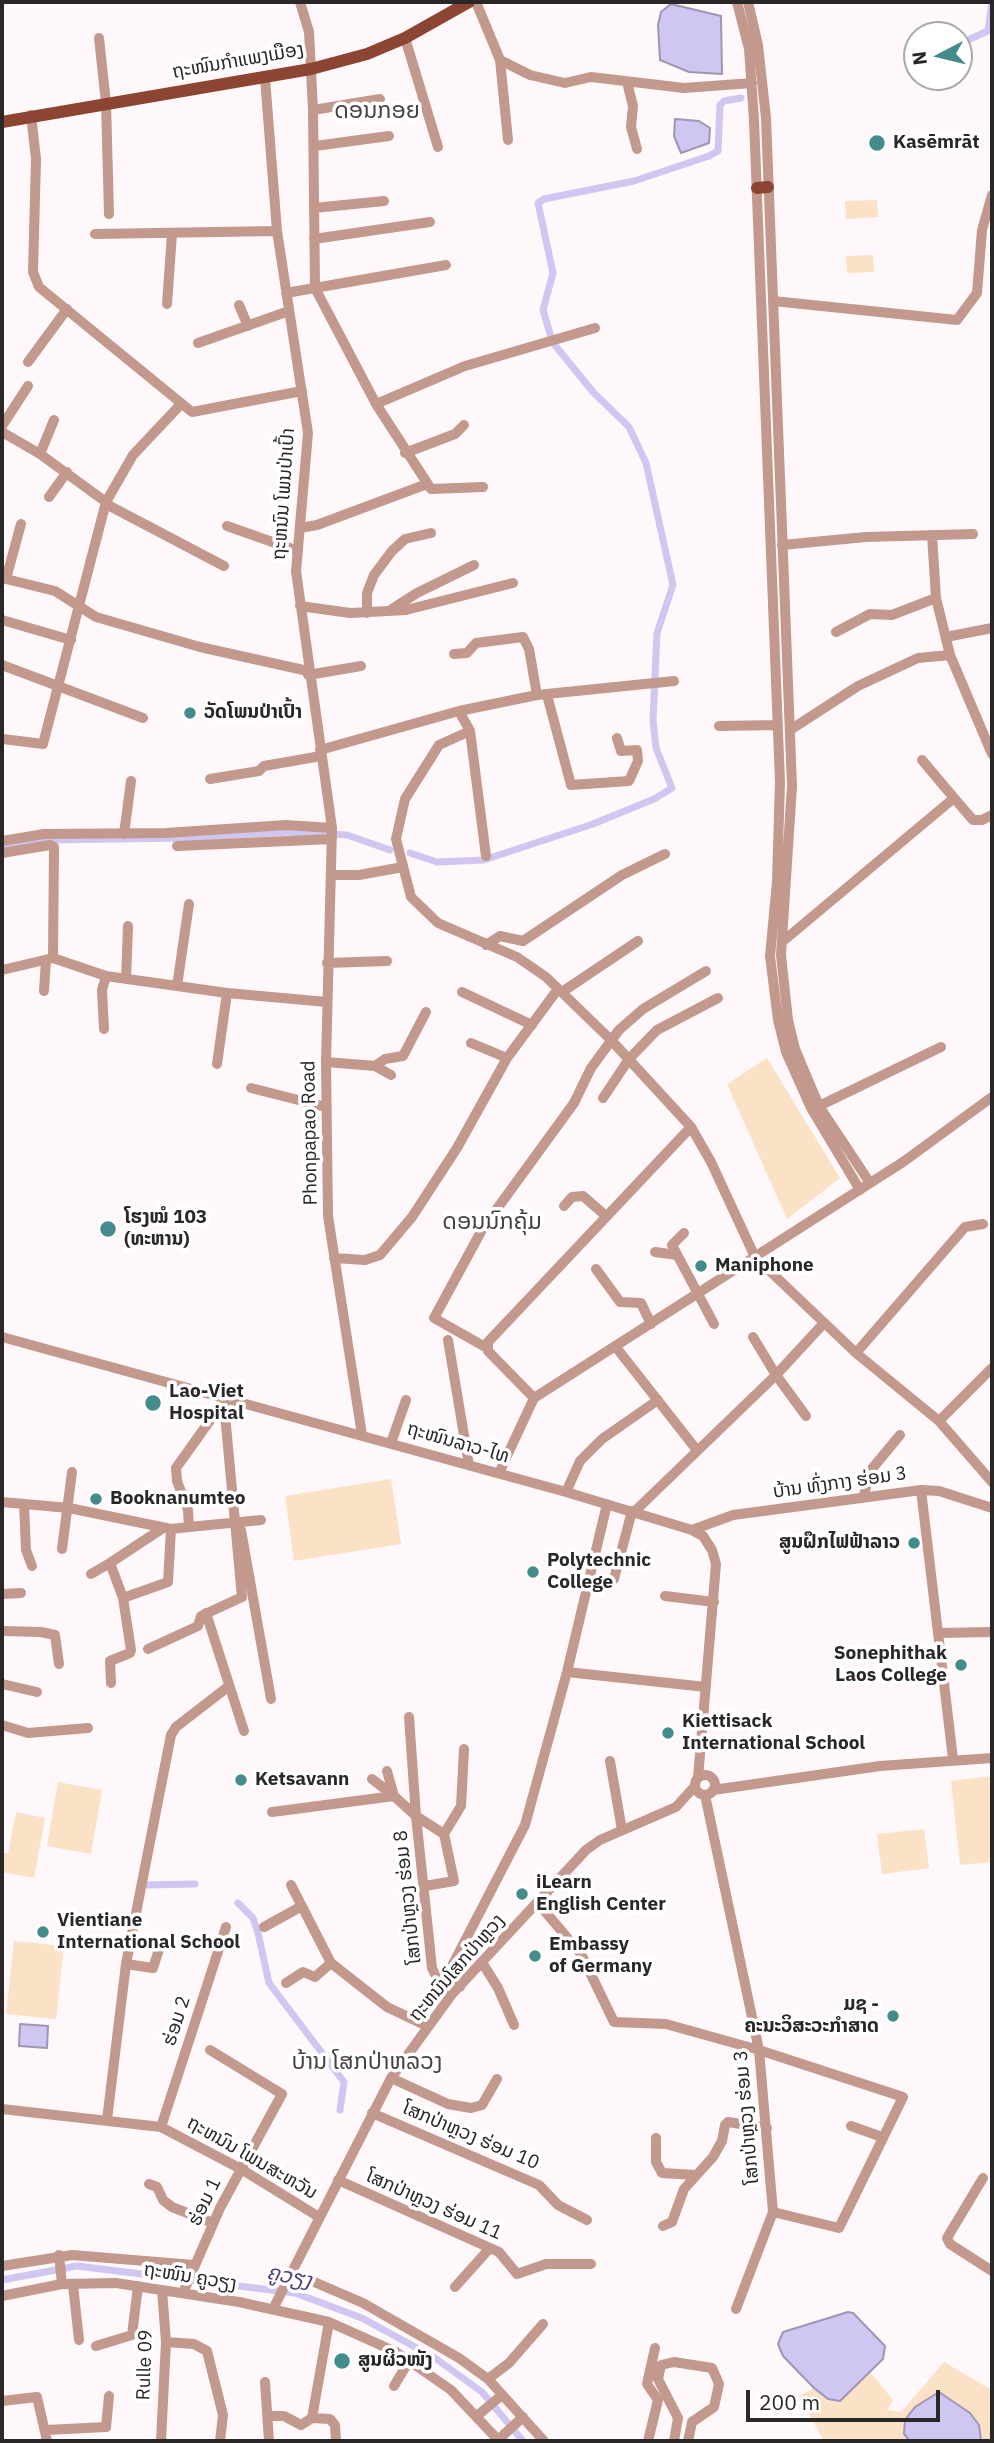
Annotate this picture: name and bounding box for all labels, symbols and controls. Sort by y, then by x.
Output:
north arrow [903,21,973,91]
street label: ຖະໜົນກຳແພງເມືອງ [170,38,306,84]
text: N [906,50,932,67]
district label: ດອນກອຍ [334,97,420,125]
place label: Kasēmrāt [893,132,979,154]
marker: Kasēmrāt [867,133,887,153]
street label: ຖະຫນົນ ໂພນປ່າເປົ້າ [268,427,300,561]
place label: ວັດໂພນປ່າເປົ້າ [204,702,302,724]
marker: ວັດໂພນປ່າເປົ້າ [182,705,198,721]
street label: Phonpapao Road [297,1060,323,1206]
place label: ໂຮງໝໍ 103 (ທະຫານ) [124,1207,207,1251]
district label: ດອນນົກຄຸ້ມ [442,1208,542,1236]
marker: ໂຮງໝໍ 103 (ທະຫານ) [98,1219,118,1239]
place label: Maniphone [715,1255,814,1277]
marker: Maniphone [693,1258,709,1274]
place label: Lao-Viet Hospital [169,1381,244,1425]
marker: Lao-Viet Hospital [143,1393,163,1413]
street label: ຖະໜົນລາວ-ໄທ [404,1417,512,1469]
street label: ບ້ານ ທົ່ງກາງ ຮ່ອມ 3 [772,1462,908,1504]
place label: Booknanumteo [110,1488,245,1510]
marker: Booknanumteo [88,1491,104,1507]
place label: ສູນຝຶກໄຟຟ້າລາວ [779,1532,900,1554]
marker: ສູນຝຶກໄຟຟ້າລາວ [906,1535,922,1551]
place label: Polytechnic College [547,1550,651,1594]
marker: Polytechnic College [525,1564,541,1580]
place label: Sonephithak Laos College [834,1643,947,1687]
marker: Sonephithak Laos College [953,1657,969,1673]
place label: Kiettisack International School [682,1711,865,1755]
marker: Kiettisack International School [660,1725,676,1741]
place label: Ketsavann [255,1769,349,1791]
marker: Ketsavann [233,1772,249,1788]
street label: ໂສກປ່າຫຼວງ ຮ່ອມ 8 [390,1829,426,1965]
place label: iLearn English Center [536,1872,666,1916]
marker: iLearn English Center [514,1886,530,1902]
place label: Vientiane International School [57,1910,240,1954]
street label: ຖະຫນົນໂສກປ່າຫຼວງ [404,1910,510,2026]
marker: Vientiane International School [35,1924,51,1940]
place label: Embassy of Germany [549,1934,652,1978]
marker: Embassy of Germany [527,1948,543,1964]
street label: ຮ່ອມ 2 [158,1993,196,2049]
place label: ມຊ - ຄະນະວິສະວະກຳສາດ [744,1994,879,2038]
marker: ມຊ - ຄະນະວິສະວະກຳສາດ [885,2008,901,2024]
district label: ບ້ານ ໂສກປ່າຫລວງ [292,2048,442,2076]
street label: ໂສກປ່າຫຼວງ ຮ່ອມ 3 [730,2049,764,2185]
street label: ໂສກປ່າຫຼວງ ຮ່ອມ 10 [399,2097,543,2175]
street label: ຖະຫນົນ ໂພນສະຫວັນ [183,2111,321,2205]
street label: ໂສກປ່າຫຼວງ ຮ່ອມ 11 [363,2165,505,2245]
street label: ຮ່ອມ 1 [184,2174,226,2230]
street label: ຖະໜົນ ຄູວຽງ [142,2258,238,2296]
water label: ຄູວຽງ [264,2260,314,2294]
street label: Rulle 09 [132,2329,158,2401]
place label: ສູນຜິວໜັງ [358,2350,433,2372]
marker: ສູນຜິວໜັງ [332,2351,352,2371]
scale bar [749,2376,943,2420]
text: 200 m [759,2388,820,2416]

